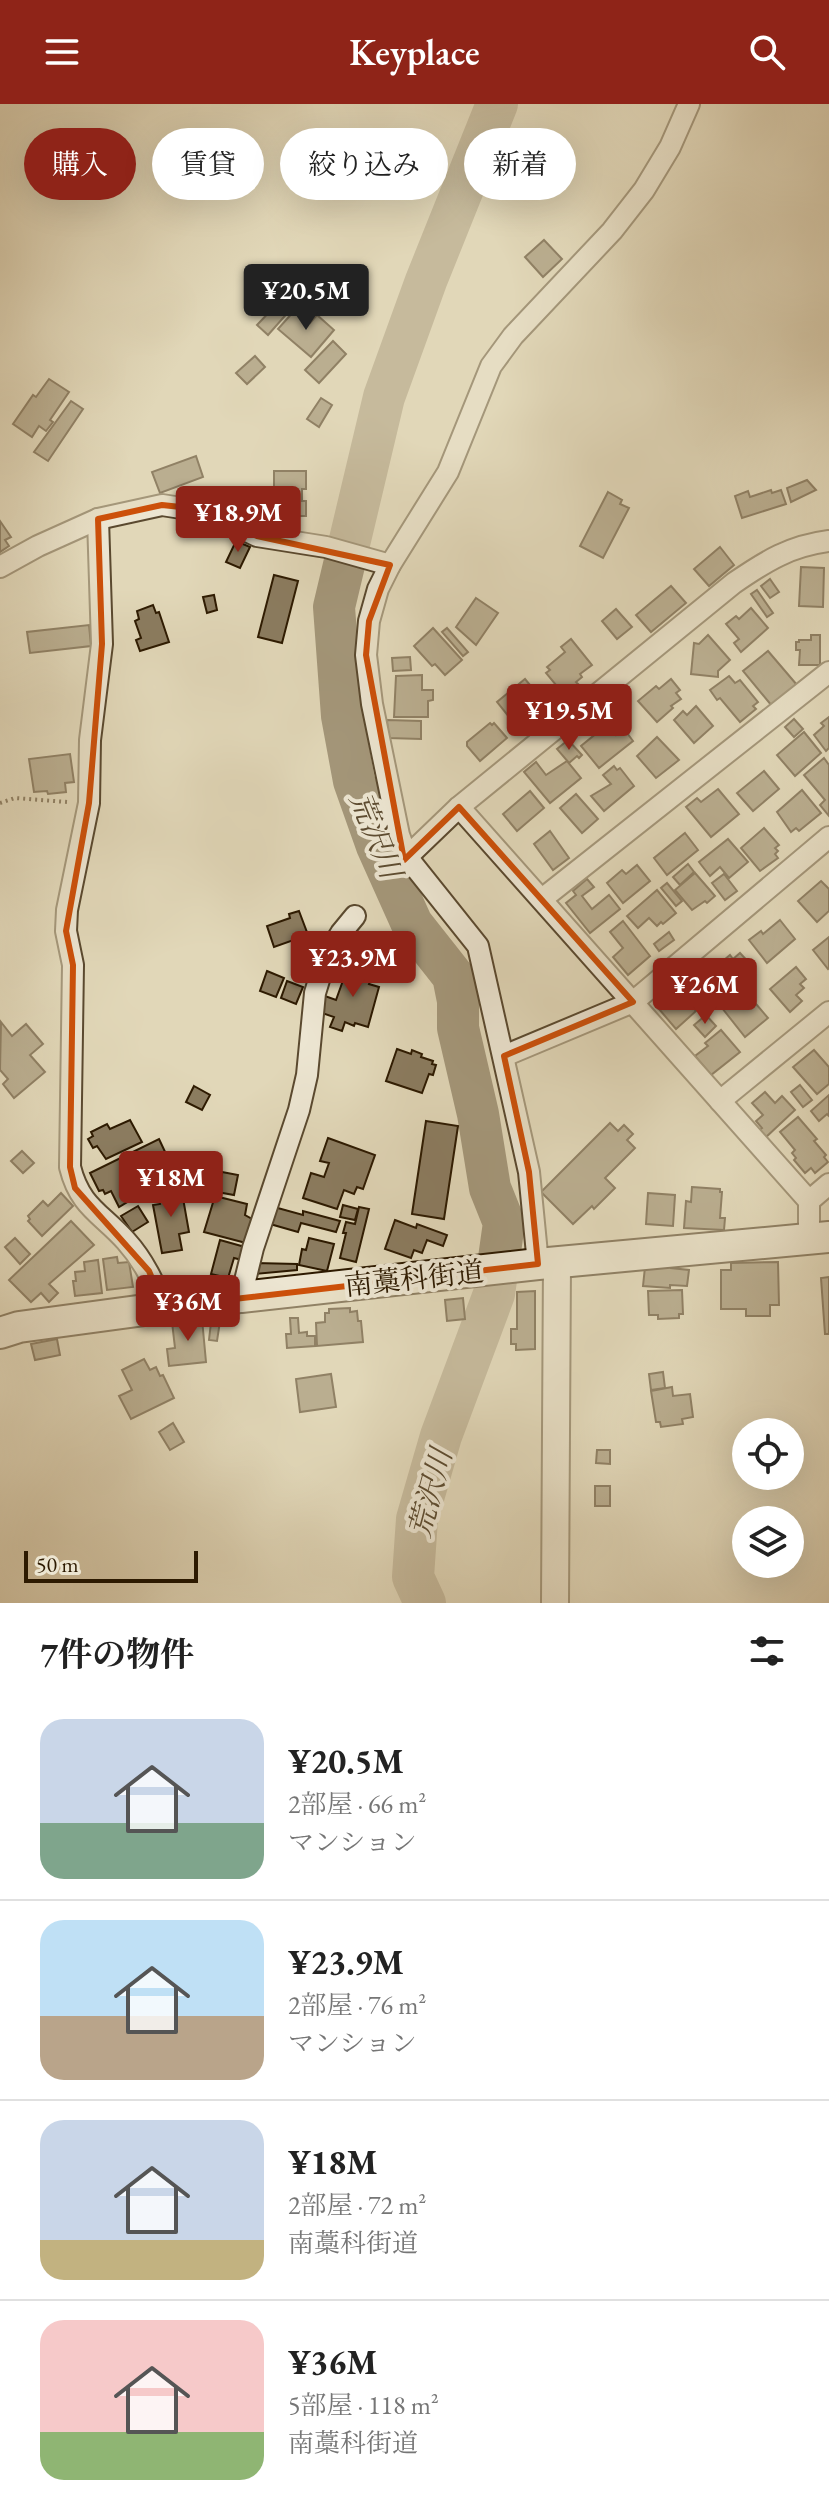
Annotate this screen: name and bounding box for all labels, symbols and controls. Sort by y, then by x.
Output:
text: Keyplace [349,29,480,76]
icon: menu [40,30,84,74]
icon: search [745,30,789,74]
chip: 購入 [24,128,136,200]
chip: 賃貸 [152,128,264,200]
chip: 絞り込み [280,128,448,200]
chip: 新着 [464,128,576,200]
pin: ¥20.5M [241,264,371,332]
text: ¥20.5M [262,273,350,307]
pin: ¥18.9M [173,486,303,554]
text: ¥18.9M [194,495,282,529]
pin: ¥19.5M [504,684,634,752]
text: ¥19.5M [525,693,613,727]
water label: 荒沢川 [341,786,412,887]
pin: ¥23.9M [288,931,418,999]
text: ¥23.9M [309,940,397,974]
pin: ¥26M [658,958,752,1026]
text: ¥26M [671,967,739,1001]
pin: ¥18M [124,1151,218,1219]
text: ¥18M [137,1160,205,1194]
street label: 南藁科街道 [342,1253,486,1303]
pin: ¥36M [141,1275,235,1343]
text: ¥36M [154,1284,222,1318]
map controls [732,1418,804,1578]
button: locate [732,1418,804,1490]
water label: 荒沢川 [400,1442,461,1542]
button: layers [732,1506,804,1578]
scale bar [24,1547,198,1583]
text: 50 m [36,1550,79,1579]
icon: filters [745,1629,789,1673]
text: 7件の物件 [40,1632,194,1676]
text: ¥20.5M [288,1739,404,1783]
icon: home [104,1751,200,1847]
text: 2部屋 · 66 m² [288,1787,426,1821]
text: マンション [288,1825,417,1859]
text: ¥23.9M [288,1940,404,1984]
icon: home [104,1952,200,2048]
text: 2部屋 · 76 m² [288,1988,426,2022]
text: マンション [288,2026,417,2060]
text: ¥18M [288,2140,377,2184]
icon: home [104,2152,200,2248]
text: 2部屋 · 72 m² [288,2188,426,2222]
text: 南藁科街道 [288,2226,418,2260]
text: ¥36M [288,2340,377,2384]
icon: home [104,2352,200,2448]
text: 5部屋 · 118 m² [288,2388,439,2422]
text: 南藁科街道 [288,2426,418,2460]

